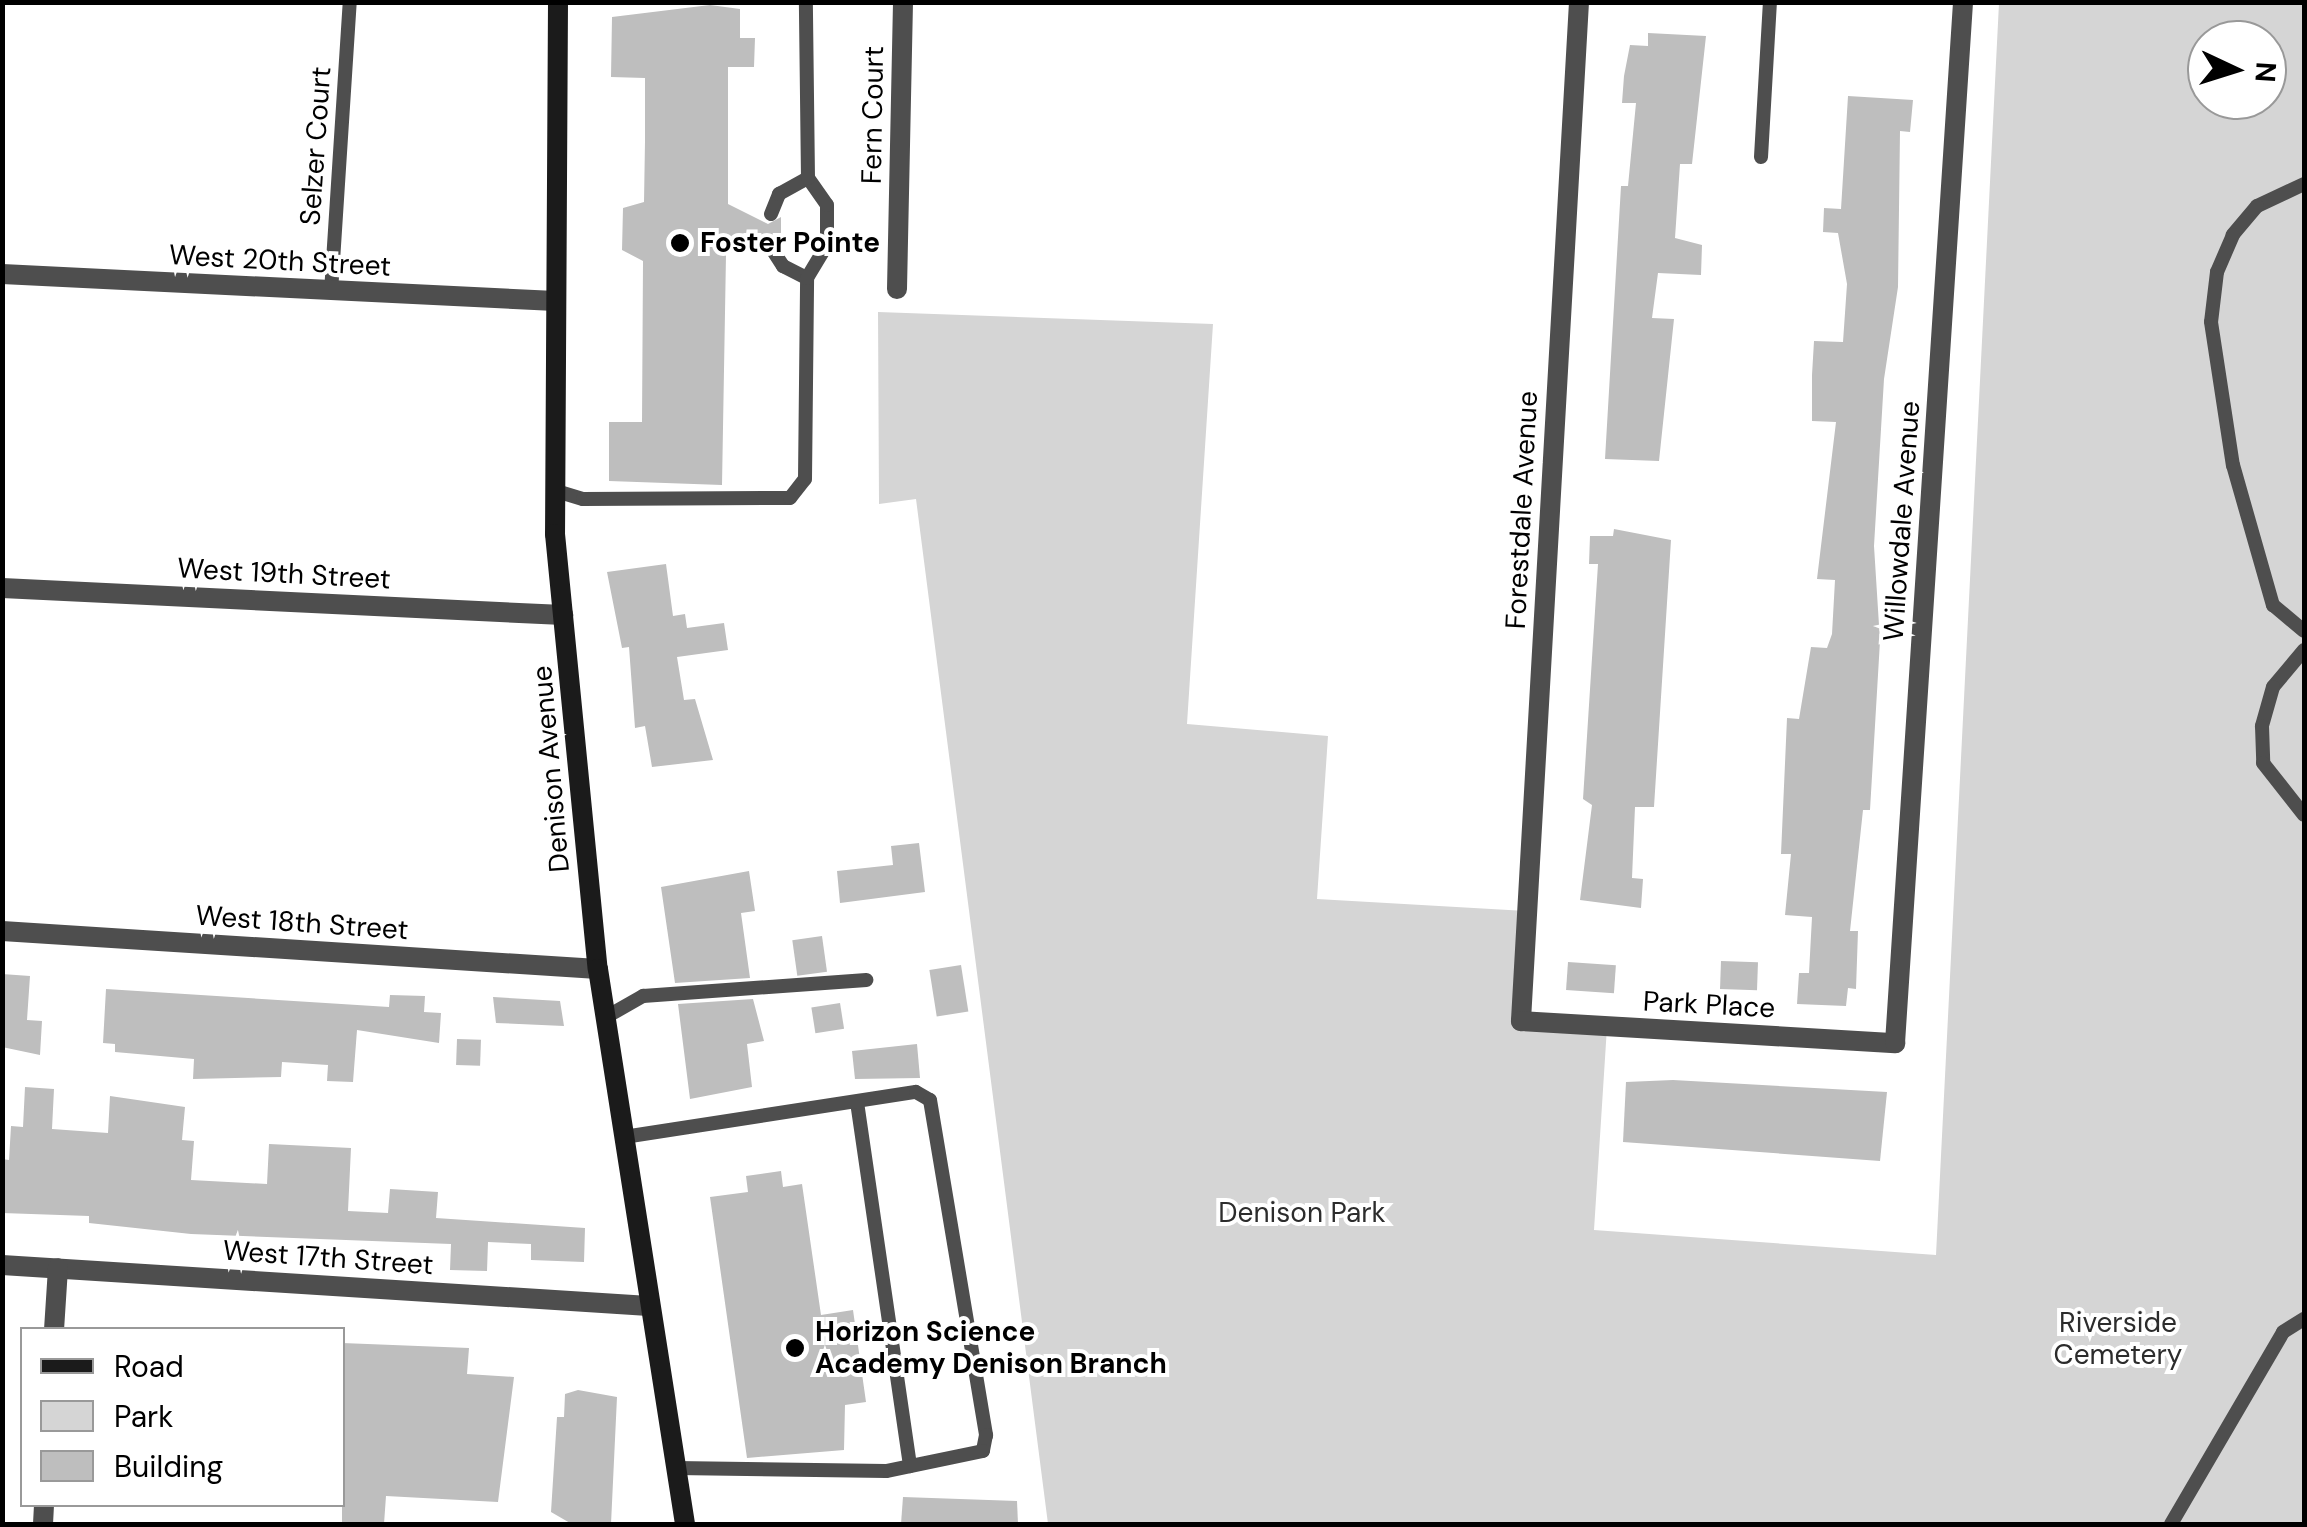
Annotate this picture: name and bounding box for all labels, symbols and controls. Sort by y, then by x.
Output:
north arrow [2187,20,2287,120]
street label: Fern Court [855,46,891,184]
text: N [2246,61,2285,83]
street label: Selzer Court [294,66,338,226]
place label: Foster Pointe [700,226,880,260]
marker: Foster Pointe [669,232,691,254]
street label: West 20th Street [168,238,392,284]
street label: Forestdale Avenue [1499,390,1545,630]
street label: Willowdale Avenue [1877,400,1927,642]
street label: West 19th Street [176,552,392,596]
street label: Denison Avenue [525,664,577,874]
street label: West 18th Street [195,899,409,947]
street label: Park Place [1642,985,1776,1025]
park label: Denison Park [1218,1196,1386,1230]
street label: West 17th Street [222,1234,434,1282]
park label: Riverside Cemetery [2054,1306,2182,1372]
place label: Horizon Science Academy Denison Branch [815,1315,1167,1381]
legend [20,1327,345,1507]
marker: Horizon Science Academy Denison Branch [784,1337,806,1359]
text: Road [114,1347,184,1386]
text: Park [114,1397,173,1436]
text: Building [114,1447,223,1486]

